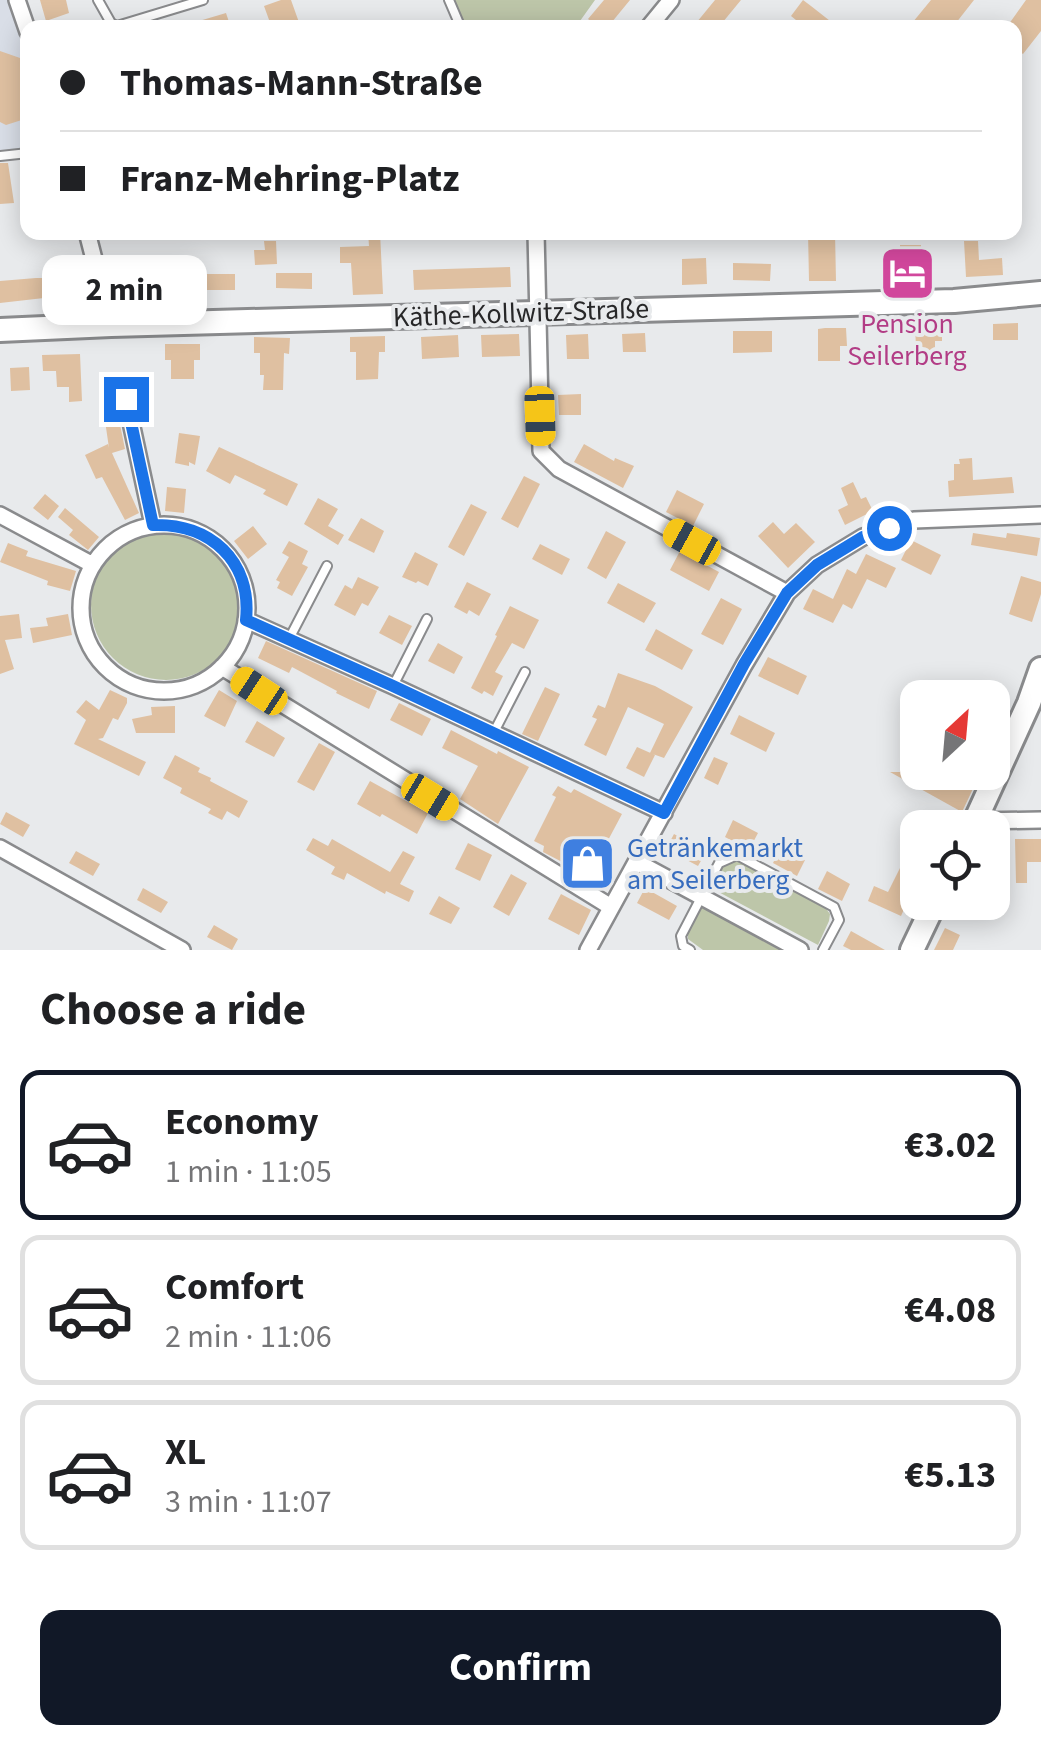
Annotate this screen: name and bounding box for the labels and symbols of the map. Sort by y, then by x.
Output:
hotel icon: Pension Seilerberg [877,243,937,303]
callout: 2 min [44,254,208,324]
street label: Käthe-Kollwitz-Straße [392,289,650,337]
place label: Pension Seilerberg [847,304,967,376]
route end [104,377,149,422]
car [524,385,556,447]
route start [867,506,912,551]
car [658,514,726,570]
car [226,662,292,720]
north arrow [900,680,1010,790]
car [397,769,463,825]
place label: Getränkemarkt am Seilerberg [627,828,803,900]
shop icon: Getränkemarkt am Seilerberg [558,834,618,894]

